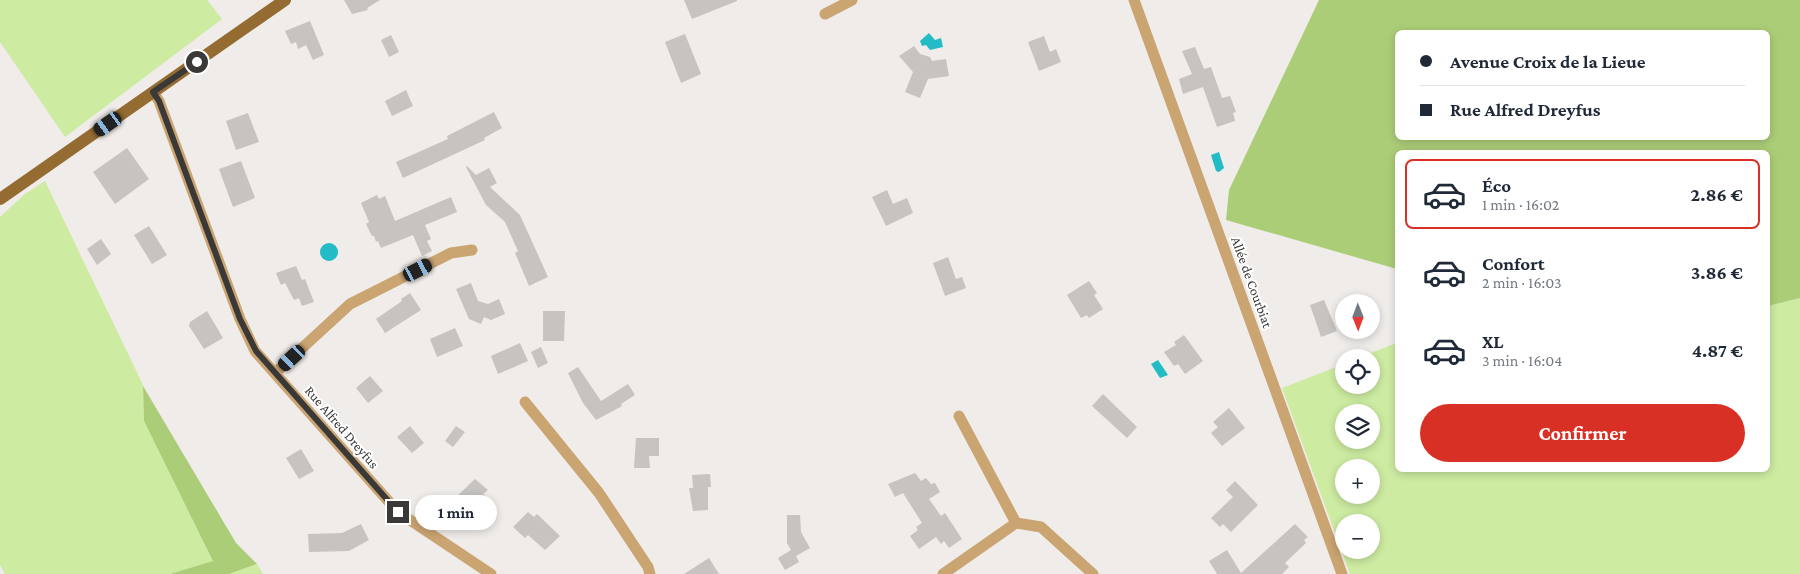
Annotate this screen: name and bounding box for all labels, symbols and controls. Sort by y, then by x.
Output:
route start [186,51,208,73]
text: Avenue Croix de la Lieue [1450,51,1646,72]
text: Rue Alfred Dreyfus [1450,99,1600,120]
car [91,109,124,139]
icon: car [1422,172,1467,217]
text: Éco [1482,175,1511,196]
text: 2.86 € [1690,184,1743,205]
text: 1 min · 16:02 [1482,196,1559,213]
street label: Allée de Courbiat [1228,234,1276,330]
icon: car [1422,250,1467,295]
text: Confort [1482,253,1545,274]
car [401,257,434,283]
text: 3.86 € [1691,262,1743,283]
text: 2 min · 16:03 [1482,274,1562,291]
north arrow [1335,294,1380,339]
map controls [1335,294,1380,559]
icon: car [1422,328,1467,373]
text: XL [1482,331,1504,352]
text: 4.87 € [1692,340,1743,361]
car [275,342,308,374]
button: locate [1335,349,1380,394]
text: 3 min · 16:04 [1482,352,1562,369]
street label: Rue Alfred Dreyfus [302,382,382,472]
button: layers [1335,404,1380,449]
button: Confirmer [1420,404,1745,462]
button: + [1335,459,1380,504]
callout: 1 min [416,494,498,530]
route end [387,501,409,523]
text: 1 min [438,504,474,521]
button: − [1335,514,1380,559]

